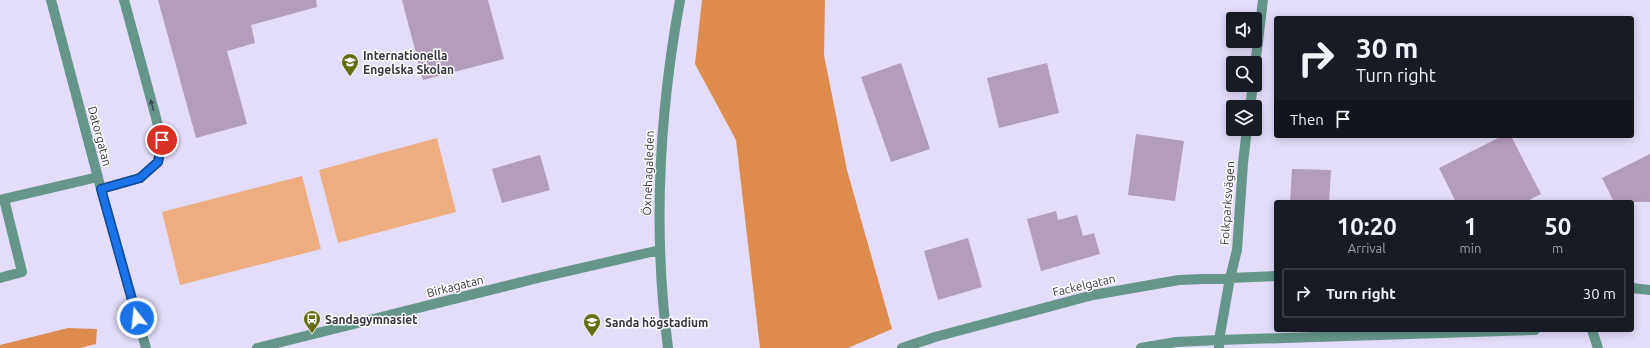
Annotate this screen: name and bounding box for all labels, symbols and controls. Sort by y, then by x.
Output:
map controls [1226,12,1262,136]
button: sound [1226,12,1262,48]
icon: right [1290,32,1342,84]
text: 30 m [1356,32,1418,63]
place label: Internationella Engelska Skolan [363,49,454,76]
school or university icon: Internationella Engelska Skolan [340,52,360,77]
button: search [1226,56,1262,92]
text: Turn right [1356,65,1436,85]
one-way arrow [149,99,155,111]
button: layers [1226,100,1262,136]
street label: Datorgatan [86,105,114,167]
icon: arrive [1332,108,1354,130]
text: Then [1290,111,1324,128]
pin [145,123,179,157]
icon: arrive [151,129,173,151]
street label: Öxnehagaleden [640,130,656,216]
street label: Folkparksvägen [1218,161,1236,245]
text: 10:20 [1337,213,1397,240]
text: 1 [1464,213,1477,240]
text: 50 [1544,213,1571,240]
text: Arrival [1348,241,1386,255]
text: min [1460,241,1481,255]
text: m [1552,241,1563,255]
street label: Fackelgatan [1051,271,1117,299]
street label: Birkagatan [425,273,485,299]
icon: right [1292,282,1314,304]
text: Turn right [1326,285,1396,302]
text: 30 m [1583,285,1616,302]
position arrow [116,297,158,339]
bus stop icon: Sandagymnasiet [302,309,322,334]
school or university icon: Sanda högstadium [582,312,602,337]
place label: Sandagymnasiet [325,313,417,326]
place label: Sanda högstadium [605,316,708,329]

